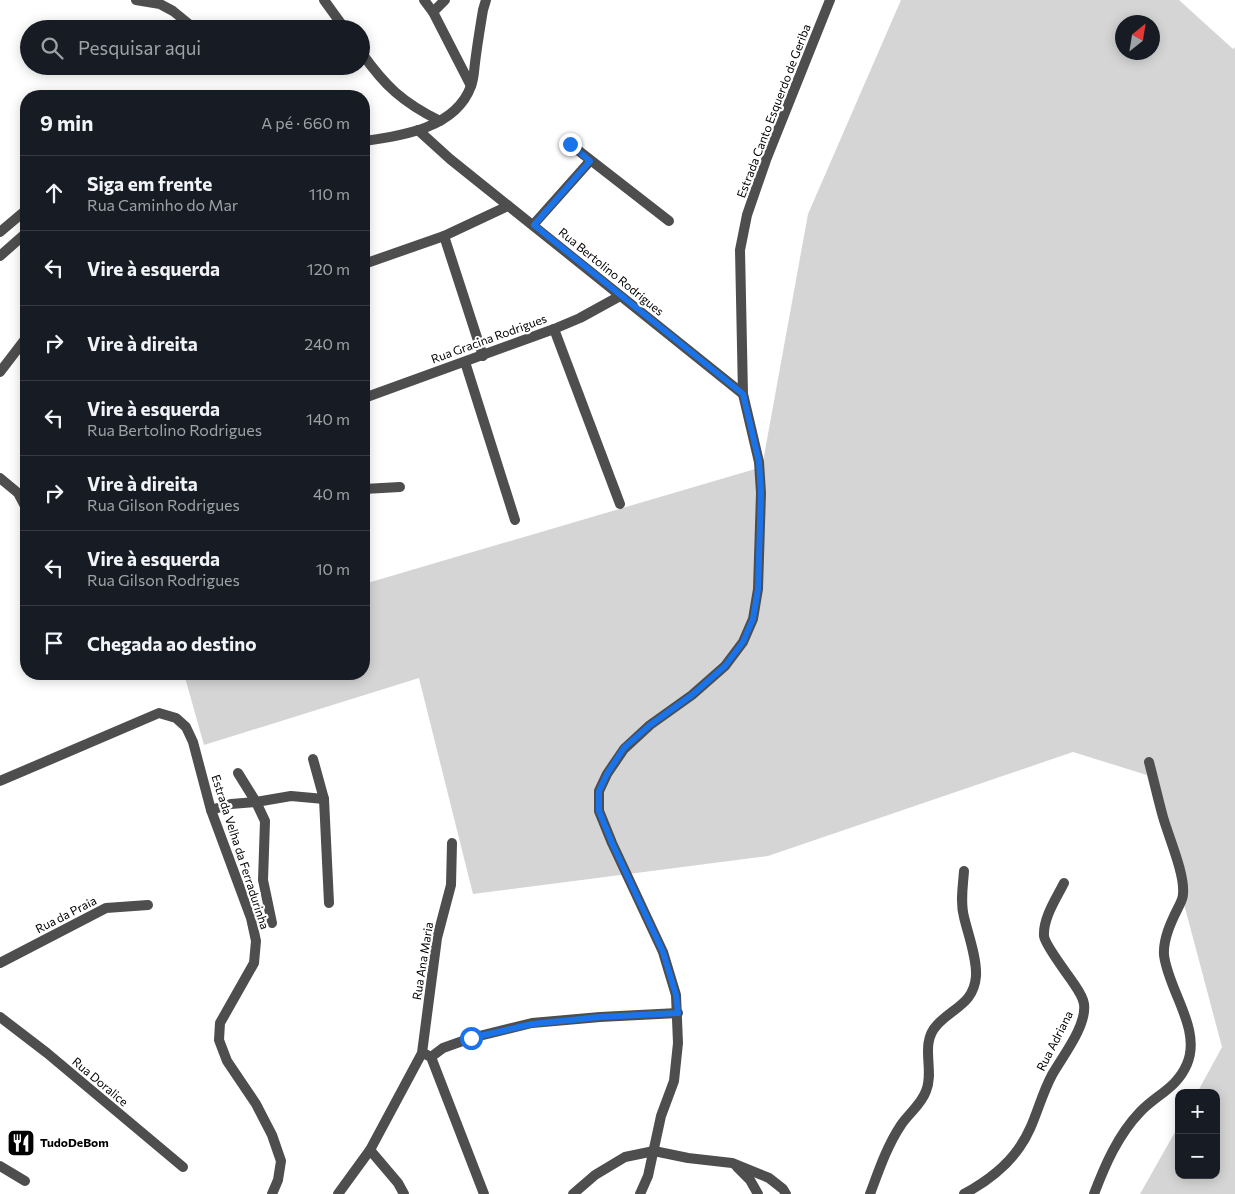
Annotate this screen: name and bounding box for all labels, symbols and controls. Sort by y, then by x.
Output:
north arrow [1115,15,1160,60]
search box [20,20,370,75]
street label: Estrada Canto Esquerdo de Geriba [733,22,813,200]
icon: search [38,34,66,62]
text: Pesquisar aqui [78,36,201,59]
text: 9 min [40,110,93,135]
text: A pé · 660 m [261,113,350,132]
route end [559,133,582,156]
text: Siga em frente [87,172,212,195]
icon: ahead [40,179,68,207]
text: 110 m [309,184,350,203]
text: Rua Caminho do Mar [87,195,238,214]
street label: Rua Bertolino Rodrigues [556,224,667,318]
icon: left [40,254,68,282]
text: Vire à esquerda [87,257,220,280]
text: 120 m [307,259,350,278]
street label: Rua Gracina Rodrigues [429,311,548,366]
icon: right [40,329,68,357]
text: Vire à direita [87,332,198,355]
text: 240 m [304,334,350,353]
text: Vire à esquerda [87,397,220,420]
icon: left [40,404,68,432]
text: 140 m [306,409,350,428]
text: Rua Bertolino Rodrigues [87,420,262,439]
text: Vire à direita [87,472,198,495]
icon: right [40,479,68,507]
text: 40 m [313,484,350,503]
text: Rua Gilson Rodrigues [87,495,240,514]
text: Vire à esquerda [87,547,220,570]
icon: left [40,554,68,582]
text: 10 m [316,559,350,578]
text: Rua Gilson Rodrigues [87,570,240,589]
icon: arrive [40,629,68,657]
text: Chegada ao destino [87,632,257,655]
street label: Estrada Velha da Ferradurinha [209,773,273,931]
street label: Rua da Praia [33,893,98,935]
street label: Rua Ana Maria [409,921,435,1001]
street label: Rua Adriana [1033,1008,1075,1073]
route start [460,1027,483,1050]
street label: Rua Doralice [70,1054,131,1109]
map controls [1175,1089,1220,1179]
button: + [1175,1089,1220,1134]
restaurant icon: TudoDeBom [6,1128,36,1158]
button: − [1175,1134,1220,1179]
place label: TudoDeBom [40,1135,109,1149]

